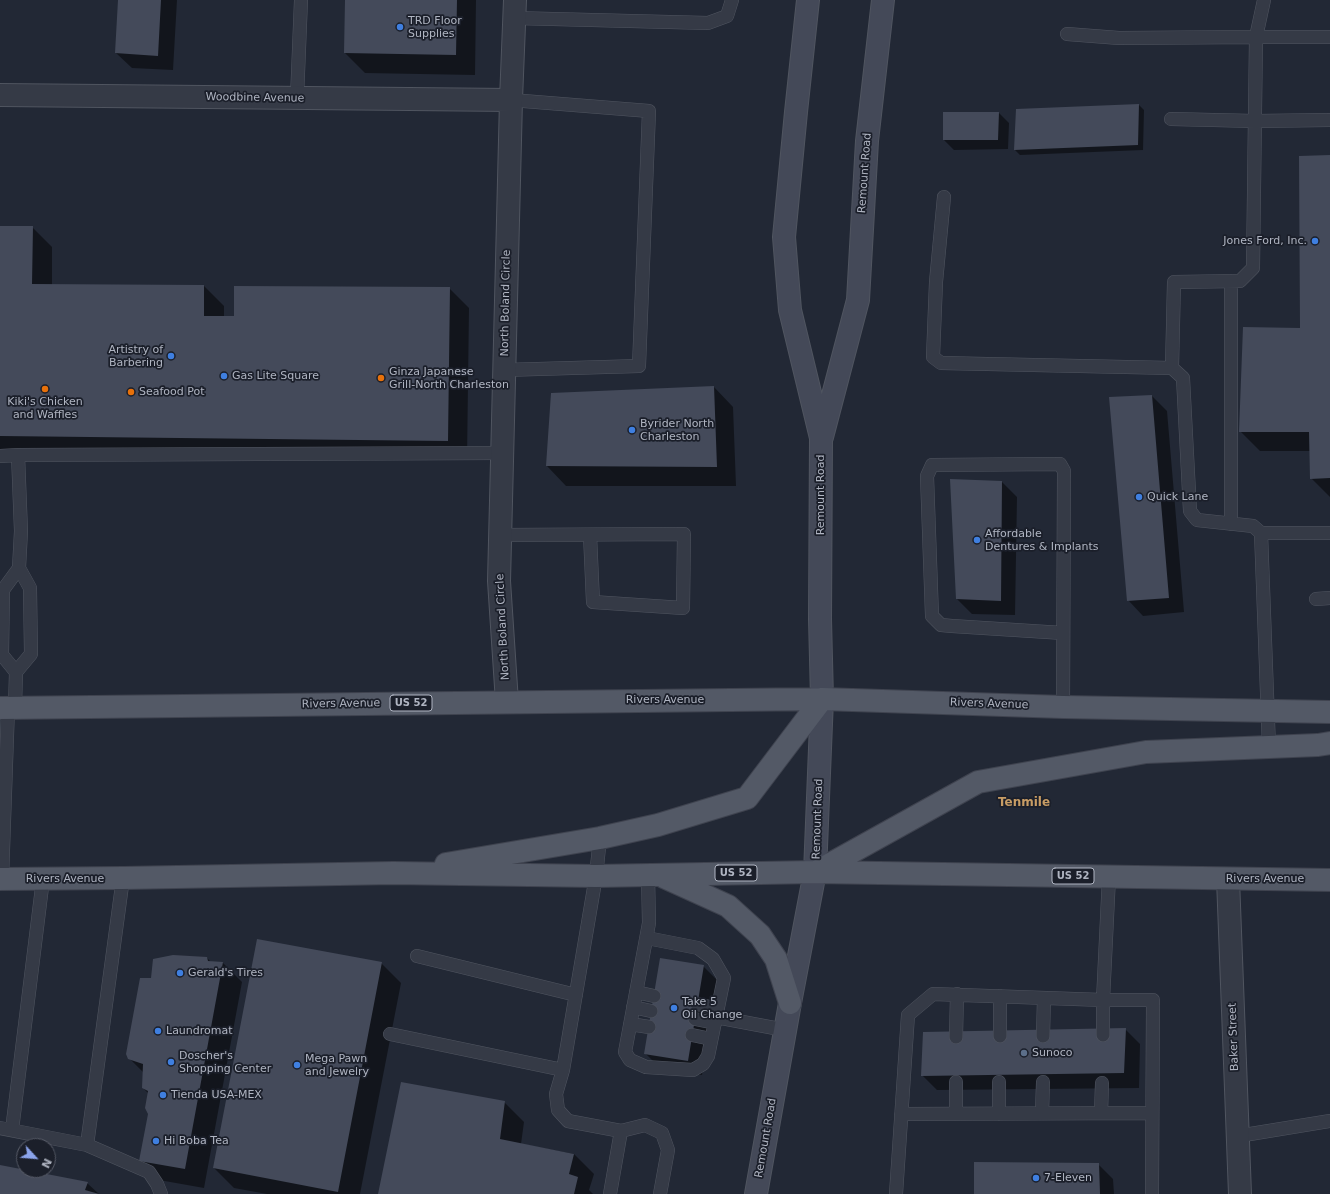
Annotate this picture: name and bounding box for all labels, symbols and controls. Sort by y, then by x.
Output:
place label: TRD Floor Supplies [408,14,462,40]
marker: TRD Floor Supplies [395,22,405,32]
street label: Woodbine Avenue [205,91,305,105]
street label: Remount Road [856,132,874,214]
place label: Jones Ford, Inc. [1223,234,1307,248]
marker: Jones Ford, Inc. [1310,236,1320,246]
street label: North Boland Circle [498,250,514,356]
place label: Artistry of Barbering [108,343,163,369]
marker: Artistry of Barbering [166,351,176,361]
place label: Ginza Japanese Grill-North Charleston [389,365,509,391]
place label: Gas Lite Square [232,369,319,383]
marker: Gas Lite Square [219,371,229,381]
marker: Ginza Japanese Grill-North Charleston [376,373,386,383]
marker: Kiki's Chicken and Waffles [40,384,50,394]
place label: Seafood Pot [139,385,205,399]
marker: Seafood Pot [126,387,136,397]
place label: Kiki's Chicken and Waffles [7,395,83,421]
place label: Byrider North Charleston [640,417,714,443]
marker: Byrider North Charleston [627,425,637,435]
street label: Remount Road [814,455,828,535]
place label: Quick Lane [1147,490,1208,504]
marker: Quick Lane [1134,492,1144,502]
place label: Affordable Dentures & Implants [985,527,1099,553]
marker: Affordable Dentures & Implants [972,535,982,545]
street label: North Boland Circle [494,573,512,681]
street label: Rivers Avenue [626,693,704,707]
road number: US 52 [390,695,432,711]
street label: Rivers Avenue [949,696,1029,712]
street label: Rivers Avenue [302,697,380,711]
street label: Remount Road [810,778,826,860]
district label: Tenmile [998,796,1050,810]
road number: US 52 [715,865,757,881]
road number: US 52 [1052,868,1094,884]
street label: Rivers Avenue [26,872,104,886]
street label: Rivers Avenue [1226,872,1304,886]
place label: Gerald's Tires [188,966,263,980]
marker: Gerald's Tires [175,968,185,978]
place label: Take 5 Oil Change [682,995,742,1021]
marker: Take 5 Oil Change [669,1003,679,1013]
street label: Baker Street [1226,1003,1242,1071]
place label: Laundromat [166,1024,233,1038]
marker: Laundromat [153,1026,163,1036]
place label: Sunoco [1032,1046,1072,1060]
marker: Sunoco [1019,1048,1029,1058]
place label: Doscher's Shopping Center [179,1049,271,1075]
place label: Mega Pawn and Jewelry [305,1052,369,1078]
marker: Doscher's Shopping Center [166,1057,176,1067]
marker: Mega Pawn and Jewelry [292,1060,302,1070]
place label: Tienda USA-MEX [171,1088,262,1102]
marker: Tienda USA-MEX [158,1090,168,1100]
street label: Remount Road [752,1097,780,1179]
place label: Hi Boba Tea [164,1134,229,1148]
marker: Hi Boba Tea [151,1136,161,1146]
north arrow [16,1138,56,1178]
text: N [38,1156,54,1170]
place label: 7-Eleven [1044,1171,1092,1185]
marker: 7-Eleven [1031,1173,1041,1183]

